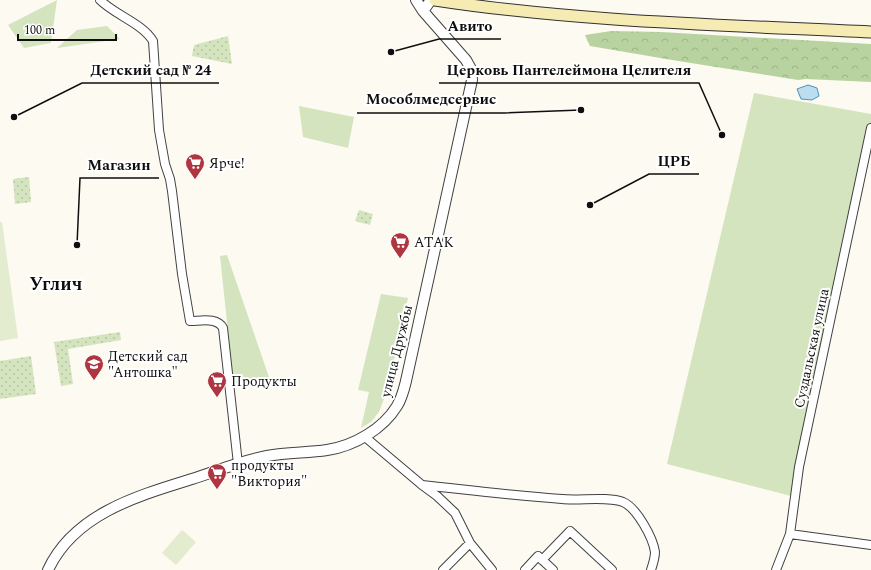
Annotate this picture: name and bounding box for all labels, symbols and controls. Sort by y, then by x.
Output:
callout: Авито [439,12,501,39]
text: Авито [447,15,493,38]
scale bar [18,16,116,42]
text: 100 m [24,21,55,40]
callout: Детский сад № 24 [82,56,219,83]
callout: Церковь Пантелеймона Целителя [439,56,699,83]
text: Детский сад № 24 [90,59,212,82]
text: Церковь Пантелеймона Целителя [447,59,692,82]
callout: Мособлмедсервис [357,86,504,113]
text: Мособлмедсервис [366,88,496,111]
callout: ЦРБ [649,147,699,174]
text: ЦРБ [657,150,691,173]
callout: Магазин [80,151,159,178]
supermarket icon: Ярче! [184,152,206,180]
place label: Ярче! [209,153,245,174]
text: Магазин [87,154,151,177]
supermarket icon: АТАК [389,231,411,259]
place label: АТАК [414,232,454,253]
district label: Углич [30,271,83,298]
street label: Суздальская улица [789,286,834,410]
street label: улица Дружбы [375,303,418,400]
place label: Детский сад "Антошка" [108,346,188,383]
school or university icon: Детский сад "Антошка" [83,353,105,381]
supermarket icon: Продукты [206,370,228,398]
place label: Продукты [231,371,297,392]
place label: продукты "Виктория" [231,455,307,492]
supermarket icon: продукты "Виктория" [206,462,228,490]

